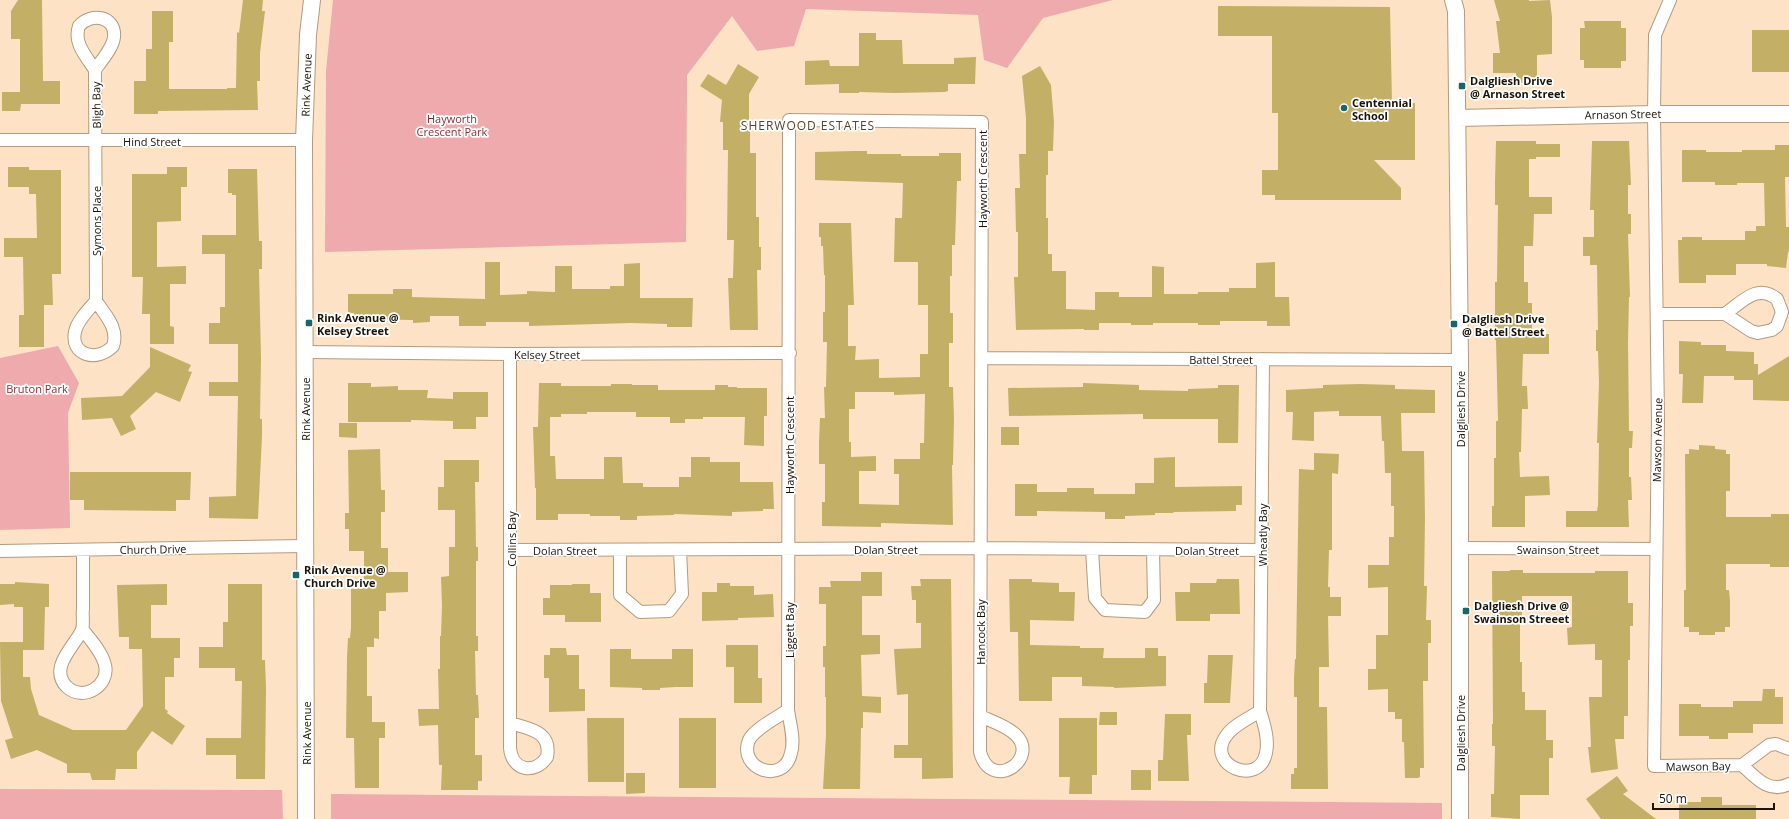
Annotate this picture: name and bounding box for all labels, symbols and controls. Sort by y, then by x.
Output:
street label: Rink Avenue [297,53,315,117]
place label: Dalgliesh Drive @ Arnason Street [1470,73,1565,101]
street label: Bligh Bay [88,81,104,129]
marker: Dalgliesh Drive @ Arnason Street [1457,81,1467,91]
place label: Centennial School [1352,95,1412,123]
marker: Centennial School [1339,103,1349,113]
street label: Arnason Street [1585,106,1661,122]
park label: Hayworth Crescent Park [417,111,488,139]
district label: SHERWOOD ESTATES [741,117,875,134]
street label: Hayworth Crescent [975,130,990,228]
street label: Hind Street [123,134,181,149]
street label: Symons Place [89,186,104,256]
place label: Rink Avenue @ Kelsey Street [317,310,399,338]
place label: Dalgliesh Drive @ Battel Street [1462,311,1545,339]
marker: Rink Avenue @ Kelsey Street [304,318,314,328]
marker: Dalgliesh Drive @ Battel Street [1449,319,1459,329]
street label: Kelsey Street [514,347,580,362]
street label: Battel Street [1189,352,1253,367]
street label: Dalgliesh Drive [1453,371,1468,447]
street label: Rink Avenue [298,377,313,441]
park label: Bruton Park [6,381,68,396]
street label: Hayworth Crescent [782,396,797,494]
street label: Mawson Avenue [1649,398,1665,482]
street label: Wheatly Bay [1255,503,1270,567]
street label: Collins Bay [504,511,519,567]
street label: Church Drive [120,541,186,557]
street label: Dolan Street [854,542,918,557]
street label: Swainson Street [1517,542,1599,557]
street label: Dolan Street [533,543,597,558]
street label: Dolan Street [1175,543,1239,558]
place label: Rink Avenue @ Church Drive [304,562,386,590]
marker: Rink Avenue @ Church Drive [291,570,301,580]
place label: Dalgliesh Drive @ Swainson Streeet [1474,598,1569,626]
street label: Hancock Bay [973,599,988,665]
street label: Liggett Bay [782,601,797,658]
marker: Dalgliesh Drive @ Swainson Streeet [1461,606,1471,616]
street label: Dalgliesh Drive [1453,695,1468,771]
street label: Rink Avenue [299,701,314,765]
street label: Mawson Bay [1666,758,1731,774]
scale bar [1653,785,1774,811]
text: 50 m [1659,790,1687,807]

